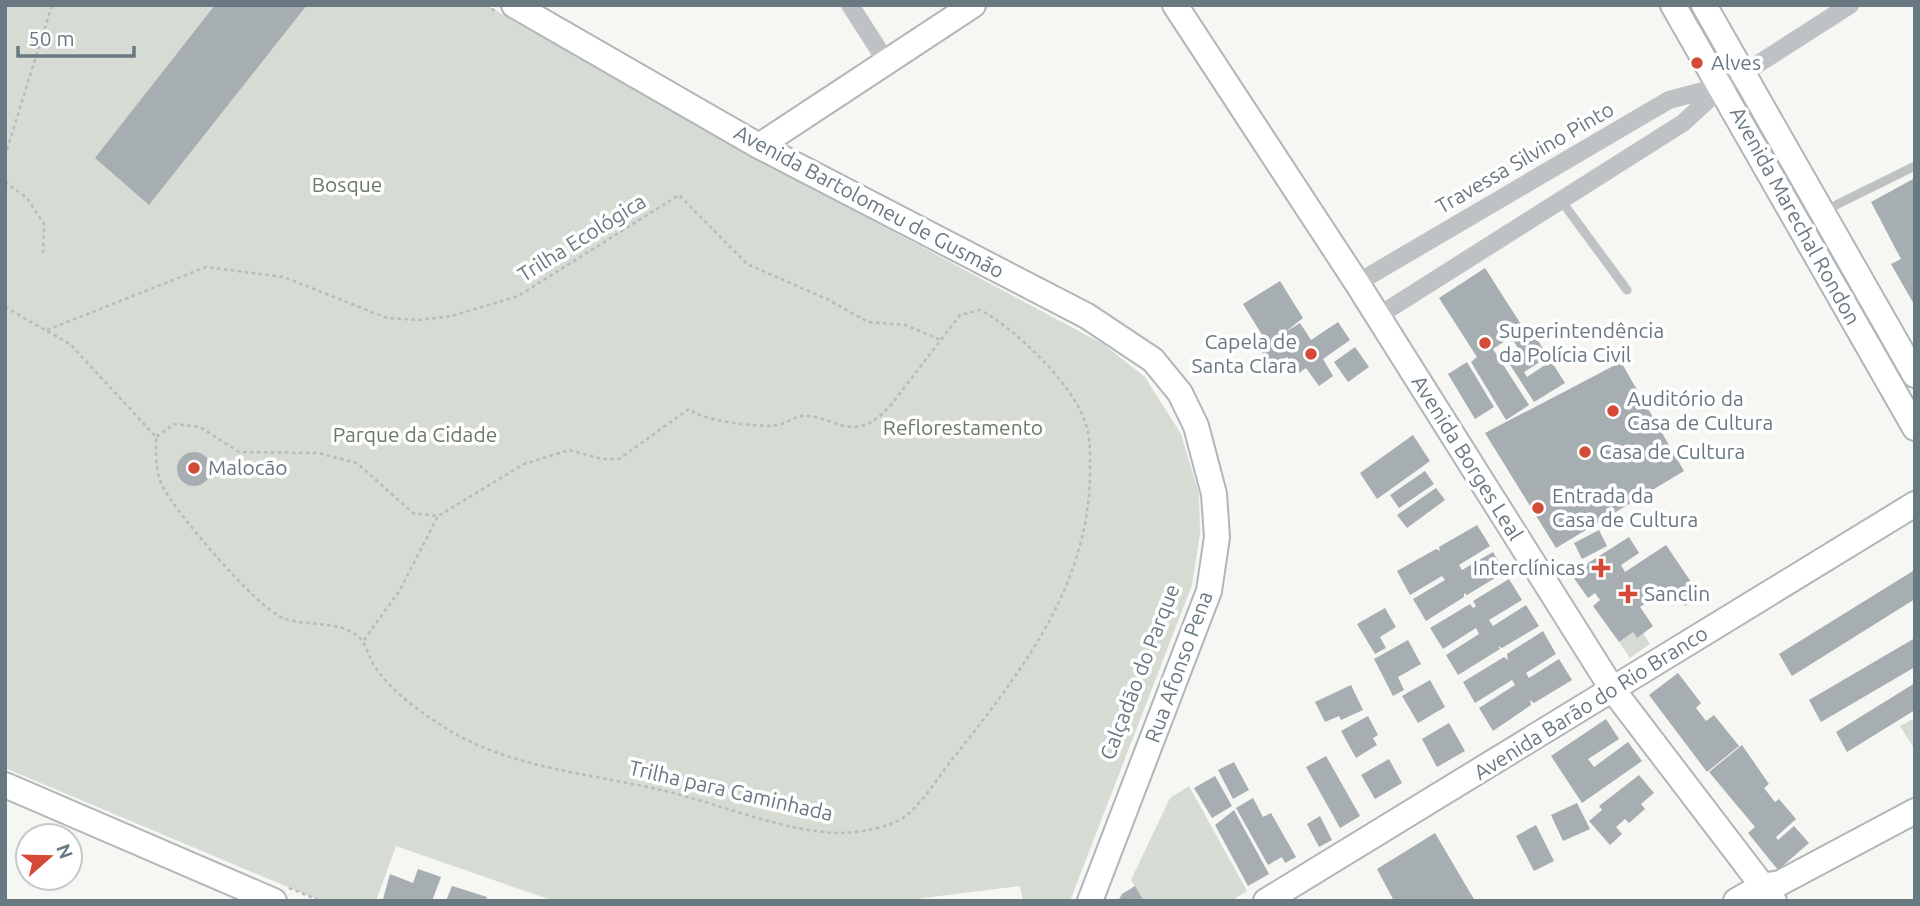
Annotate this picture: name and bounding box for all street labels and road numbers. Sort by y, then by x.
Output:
street label: Travessa Silvino Pinto [1431,96,1618,218]
street label: Avenida Marechal Rondon [1726,102,1866,329]
street label: Avenida Bartolomeu de Gusmão [731,120,1008,283]
street label: Trilha Ecológica [513,188,650,286]
street label: Avenida Borges Leal [1407,371,1528,544]
street label: Calçadão do Parque [1094,580,1184,763]
street label: Rua Afonso Pena [1140,588,1217,746]
street label: Avenida Barão do Rio Branco [1469,620,1712,784]
street label: Trilha para Caminhada [627,755,836,825]

